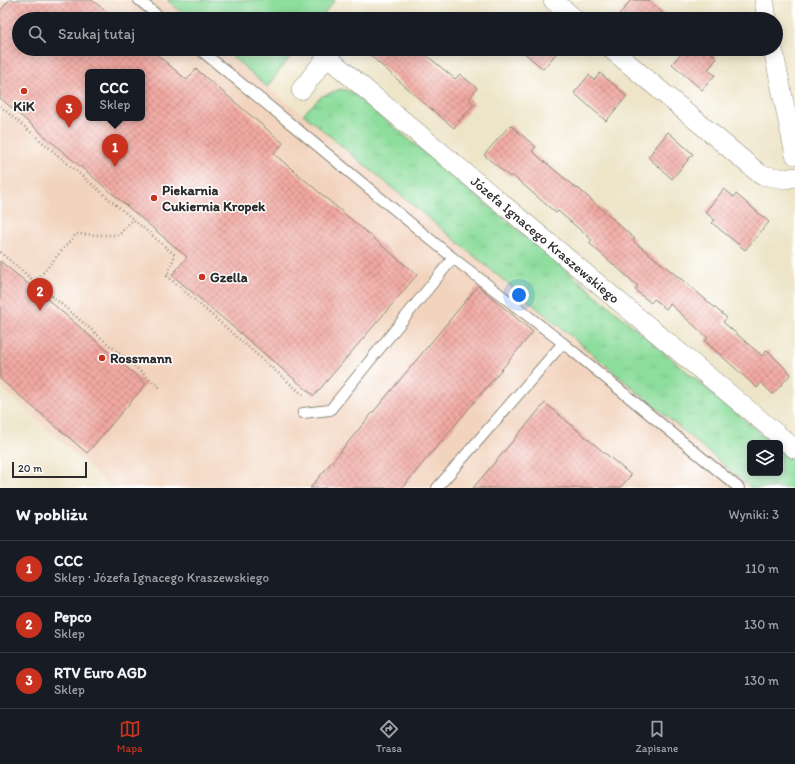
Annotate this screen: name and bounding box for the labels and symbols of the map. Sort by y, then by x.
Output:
marker: KiK [19,86,29,96]
pin: 3 [56,95,82,128]
place label: KiK [13,98,35,115]
pin: 1 [102,134,128,167]
street label: Józefa Ignacego Kraszewskiego [467,173,623,307]
place label: Piekarnia Cukiernia Kropek [162,182,266,215]
marker: Piekarnia Cukiernia Kropek [149,193,159,203]
place label: Gzella [210,269,248,286]
marker: Gzella [197,272,207,282]
pin: 2 [27,278,53,311]
your location [509,285,529,305]
place label: Rossmann [110,350,173,367]
marker: Rossmann [97,353,107,363]
scale bar [12,460,87,479]

